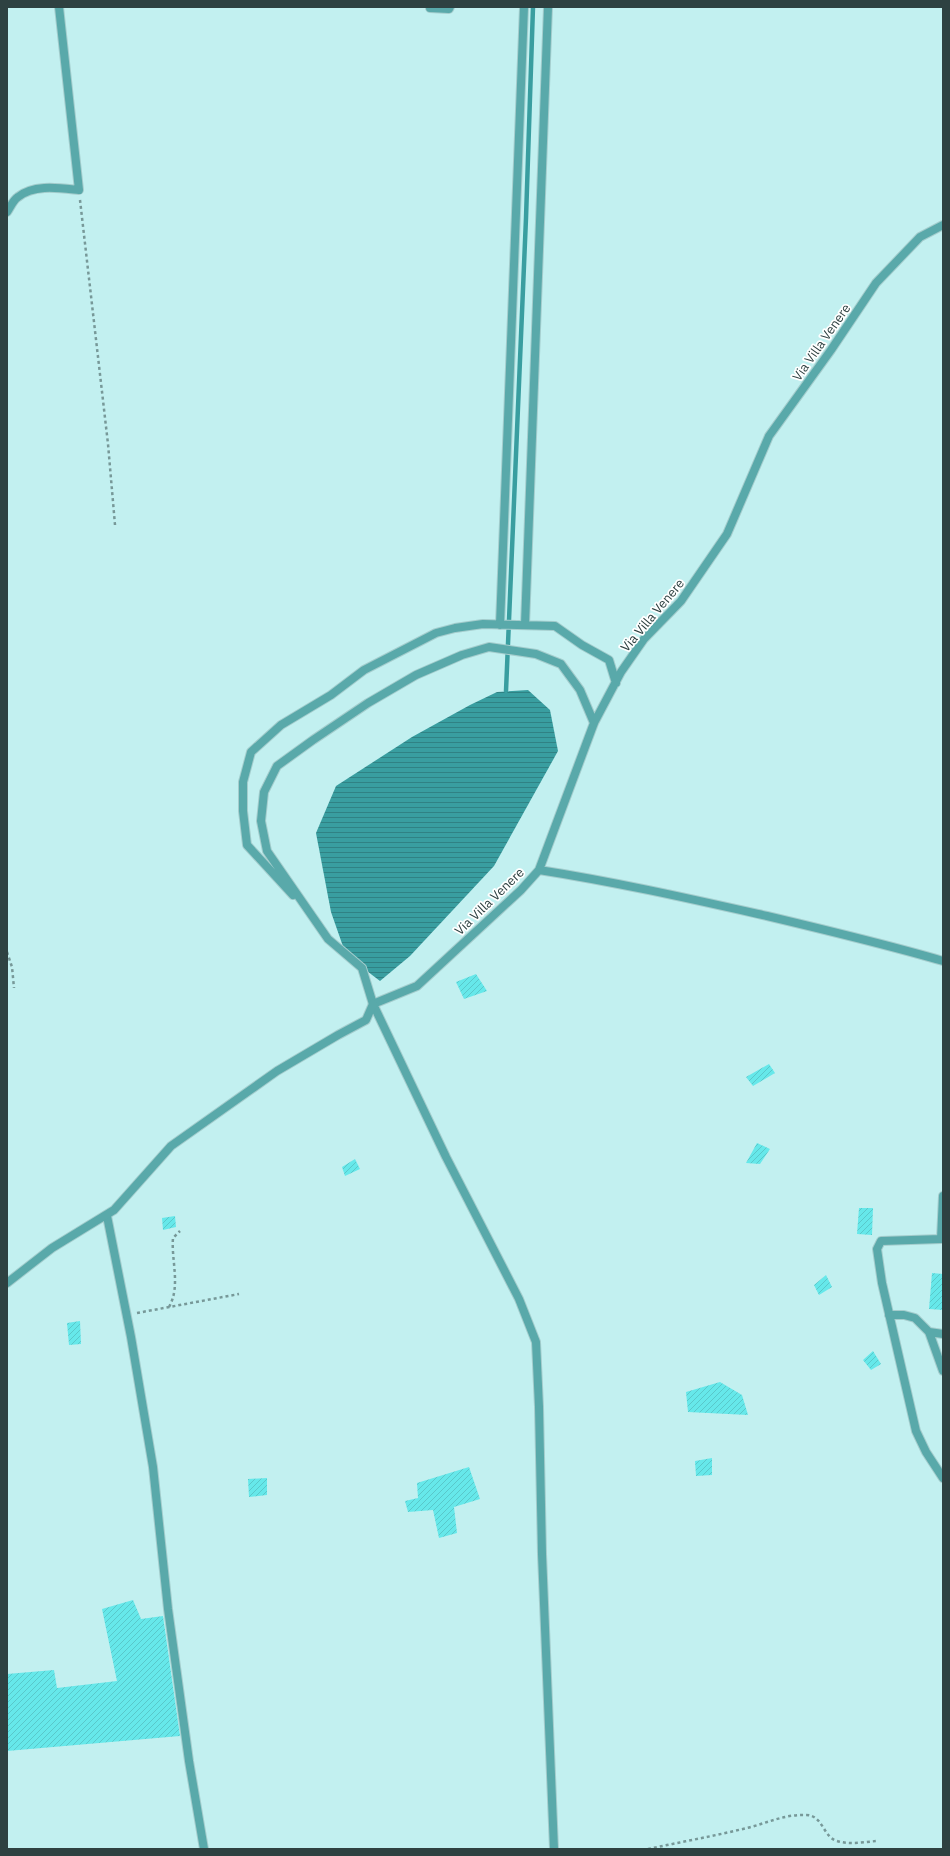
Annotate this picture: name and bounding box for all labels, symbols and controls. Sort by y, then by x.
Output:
street label: Via Villa Venere [789,300,854,384]
street label: Via Villa Venere [617,575,688,655]
street label: Via Villa Venere [451,864,528,939]

